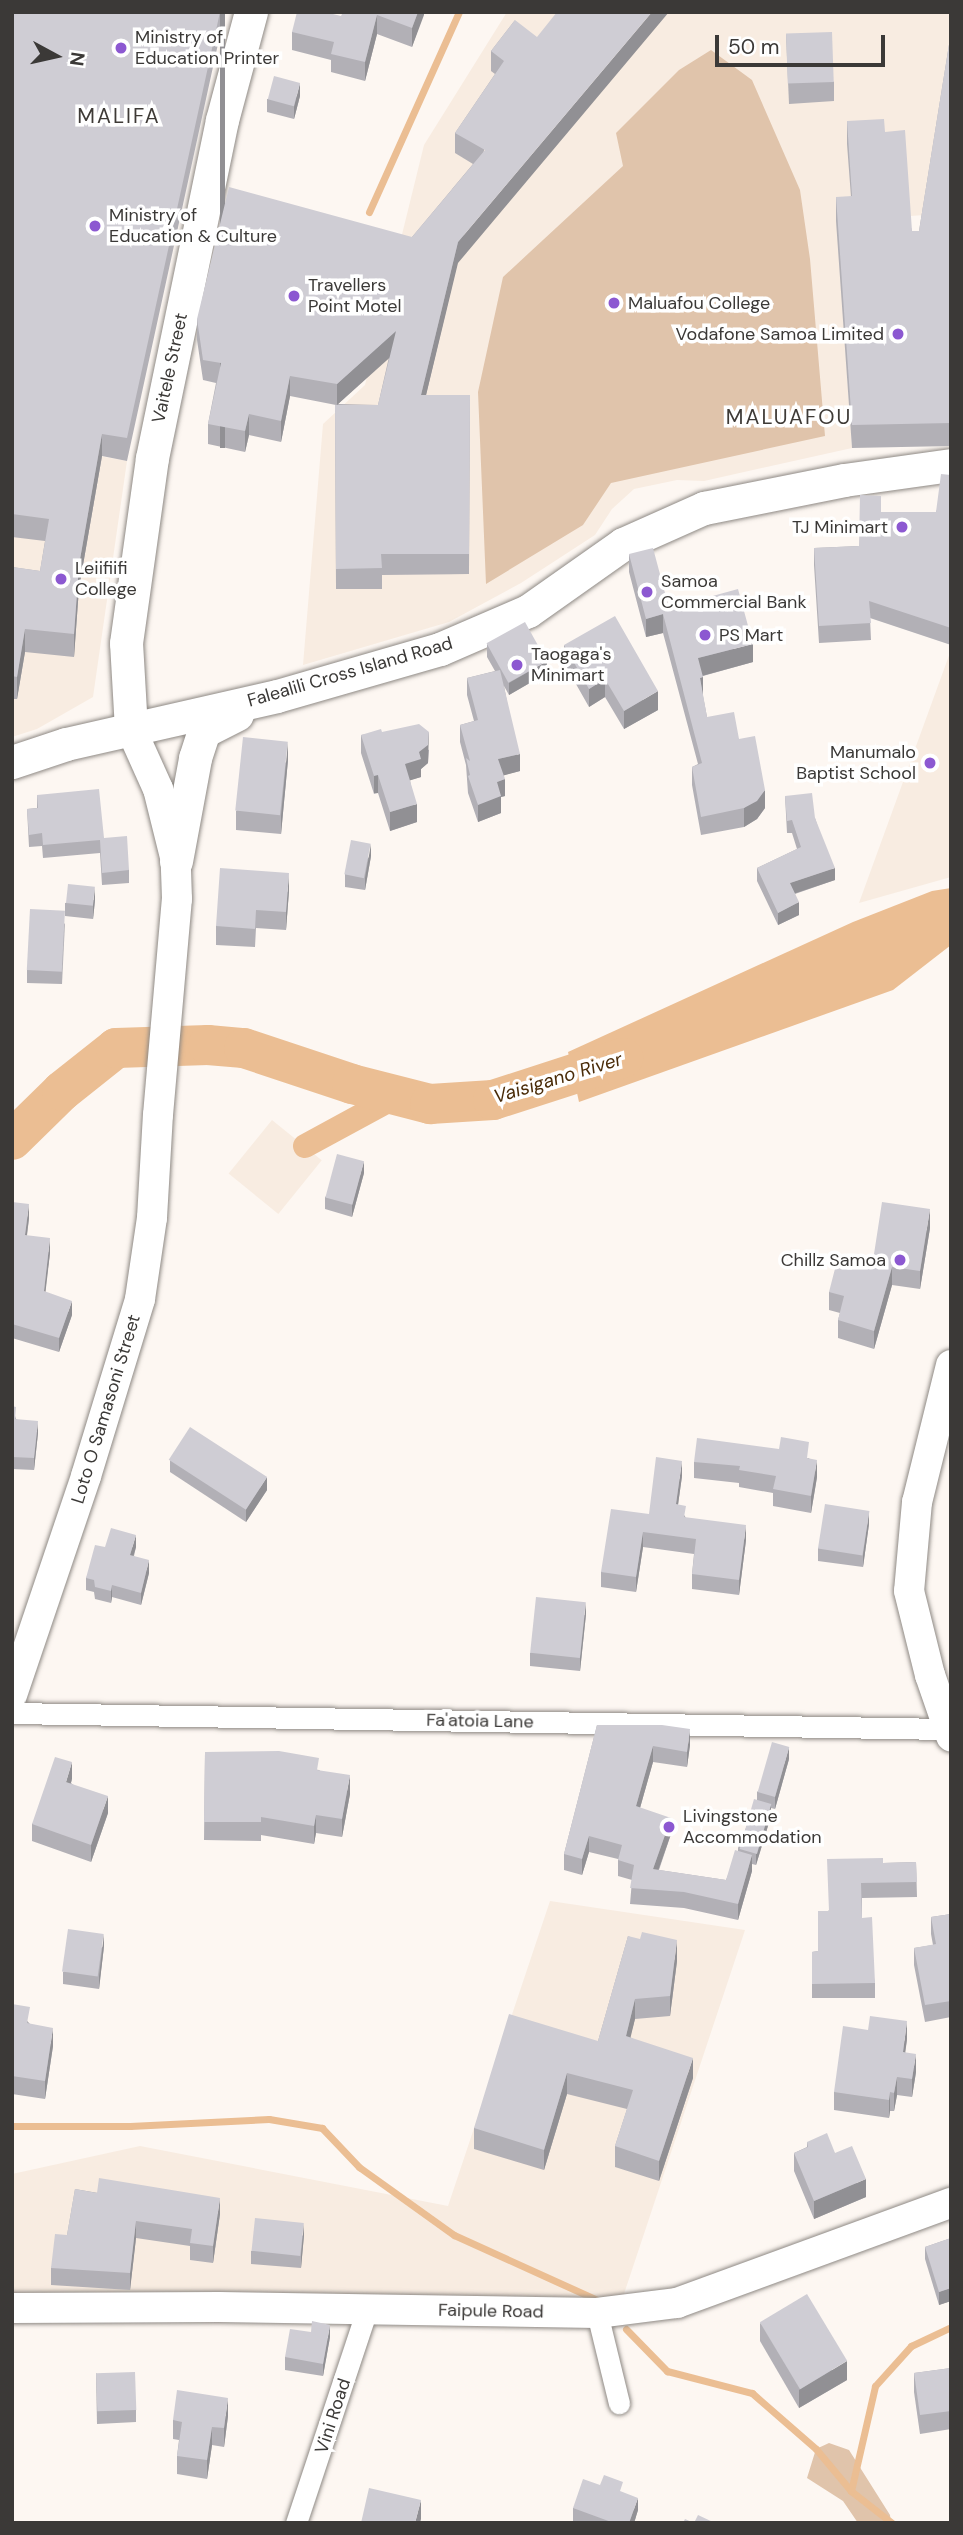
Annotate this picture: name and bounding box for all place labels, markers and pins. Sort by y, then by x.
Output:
place label: Ministry of Education Printer [135,27,279,70]
marker: Ministry of Education Printer [113,40,129,56]
place label: Ministry of Education & Culture [109,205,277,248]
marker: Ministry of Education & Culture [87,218,103,234]
place label: Travellers Point Motel [308,275,402,318]
marker: Travellers Point Motel [286,288,302,304]
place label: Maluafou College [628,292,770,314]
marker: Maluafou College [606,295,622,311]
place label: Vodafone Samoa Limited [676,323,884,345]
marker: Vodafone Samoa Limited [890,326,906,342]
place label: TJ Minimart [792,516,888,538]
marker: TJ Minimart [894,519,910,535]
place label: Leiifiifi College [75,558,137,600]
marker: Leiifiifi College [53,571,69,587]
place label: Samoa Commercial Bank [661,571,806,614]
marker: Samoa Commercial Bank [639,584,655,600]
place label: PS Mart [719,624,783,646]
marker: PS Mart [697,627,713,643]
place label: Taogaga's Minimart [531,644,611,686]
marker: Taogaga's Minimart [509,657,525,673]
place label: Manumalo Baptist School [796,742,916,784]
marker: Manumalo Baptist School [922,755,938,771]
place label: Chillz Samoa [781,1249,886,1271]
marker: Chillz Samoa [892,1252,908,1268]
place label: Livingstone Accommodation [683,1806,822,1848]
marker: Livingstone Accommodation [661,1819,677,1835]

